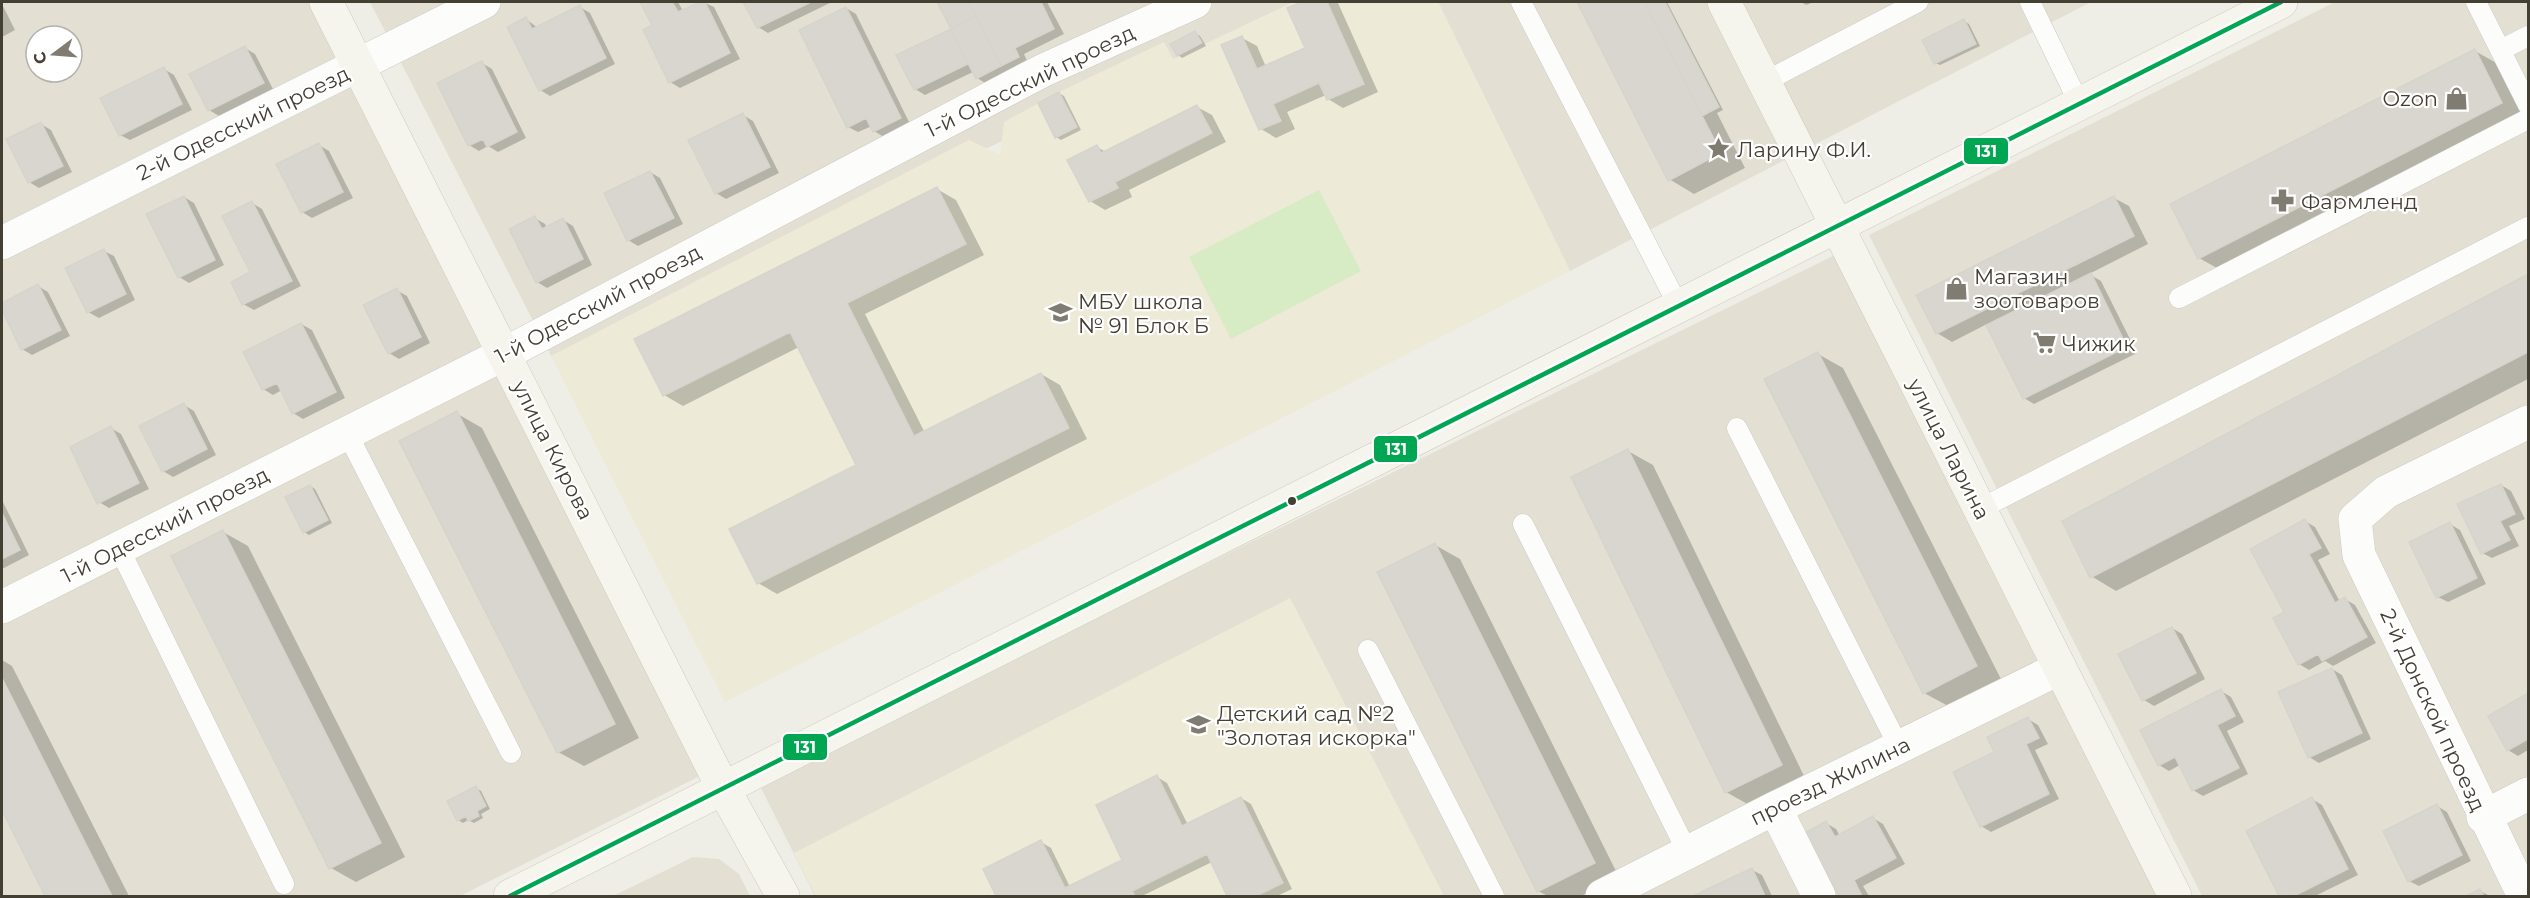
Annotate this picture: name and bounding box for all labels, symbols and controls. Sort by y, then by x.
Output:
street label: 1-й Одесский проезд [921,19,1139,143]
north arrow [24,24,84,84]
text: С [29,49,51,66]
street label: 2-й Одесский проезд [132,61,354,185]
shop icon: Ozon [2443,85,2469,111]
place label: Ozon [2382,86,2438,111]
place icon: Ларину Ф.И. [1706,136,1732,162]
place label: Ларину Ф.И. [1737,137,1871,162]
line badge: 131 [1963,137,2009,165]
text: 131 [1975,142,1997,161]
pharmacy icon: Фармленд [2270,188,2296,214]
place label: Фармленд [2301,189,2418,214]
street label: 1-й Одесский проезд [491,239,705,369]
place label: Магазин зоотоваров [1974,264,2100,313]
shop icon: Магазин зоотоваров [1943,275,1969,301]
place label: МБУ школа № 91 Блок Б [1078,289,1209,338]
school or university icon: МБУ школа № 91 Блок Б [1047,300,1073,326]
supermarket icon: Чижик [2031,330,2057,356]
place label: Чижик [2062,331,2135,356]
street label: улица Ларина [1902,373,1995,524]
street label: улица Кирова [507,375,599,524]
line badge: 131 [1373,435,1418,463]
text: 131 [1385,440,1407,459]
street label: 1-й Одесский проезд [57,462,273,588]
unlabelled marker [1286,495,1298,507]
street label: 2-й Донской проезд [2375,605,2491,815]
place label: Детский сад №2 "Золотая искорка" [1217,701,1416,750]
school or university icon: Детский сад №2 "Золотая искорка" [1186,712,1212,738]
street label: проезд Жилина [1746,731,1914,831]
line badge: 131 [782,733,828,761]
text: 131 [794,738,816,757]

